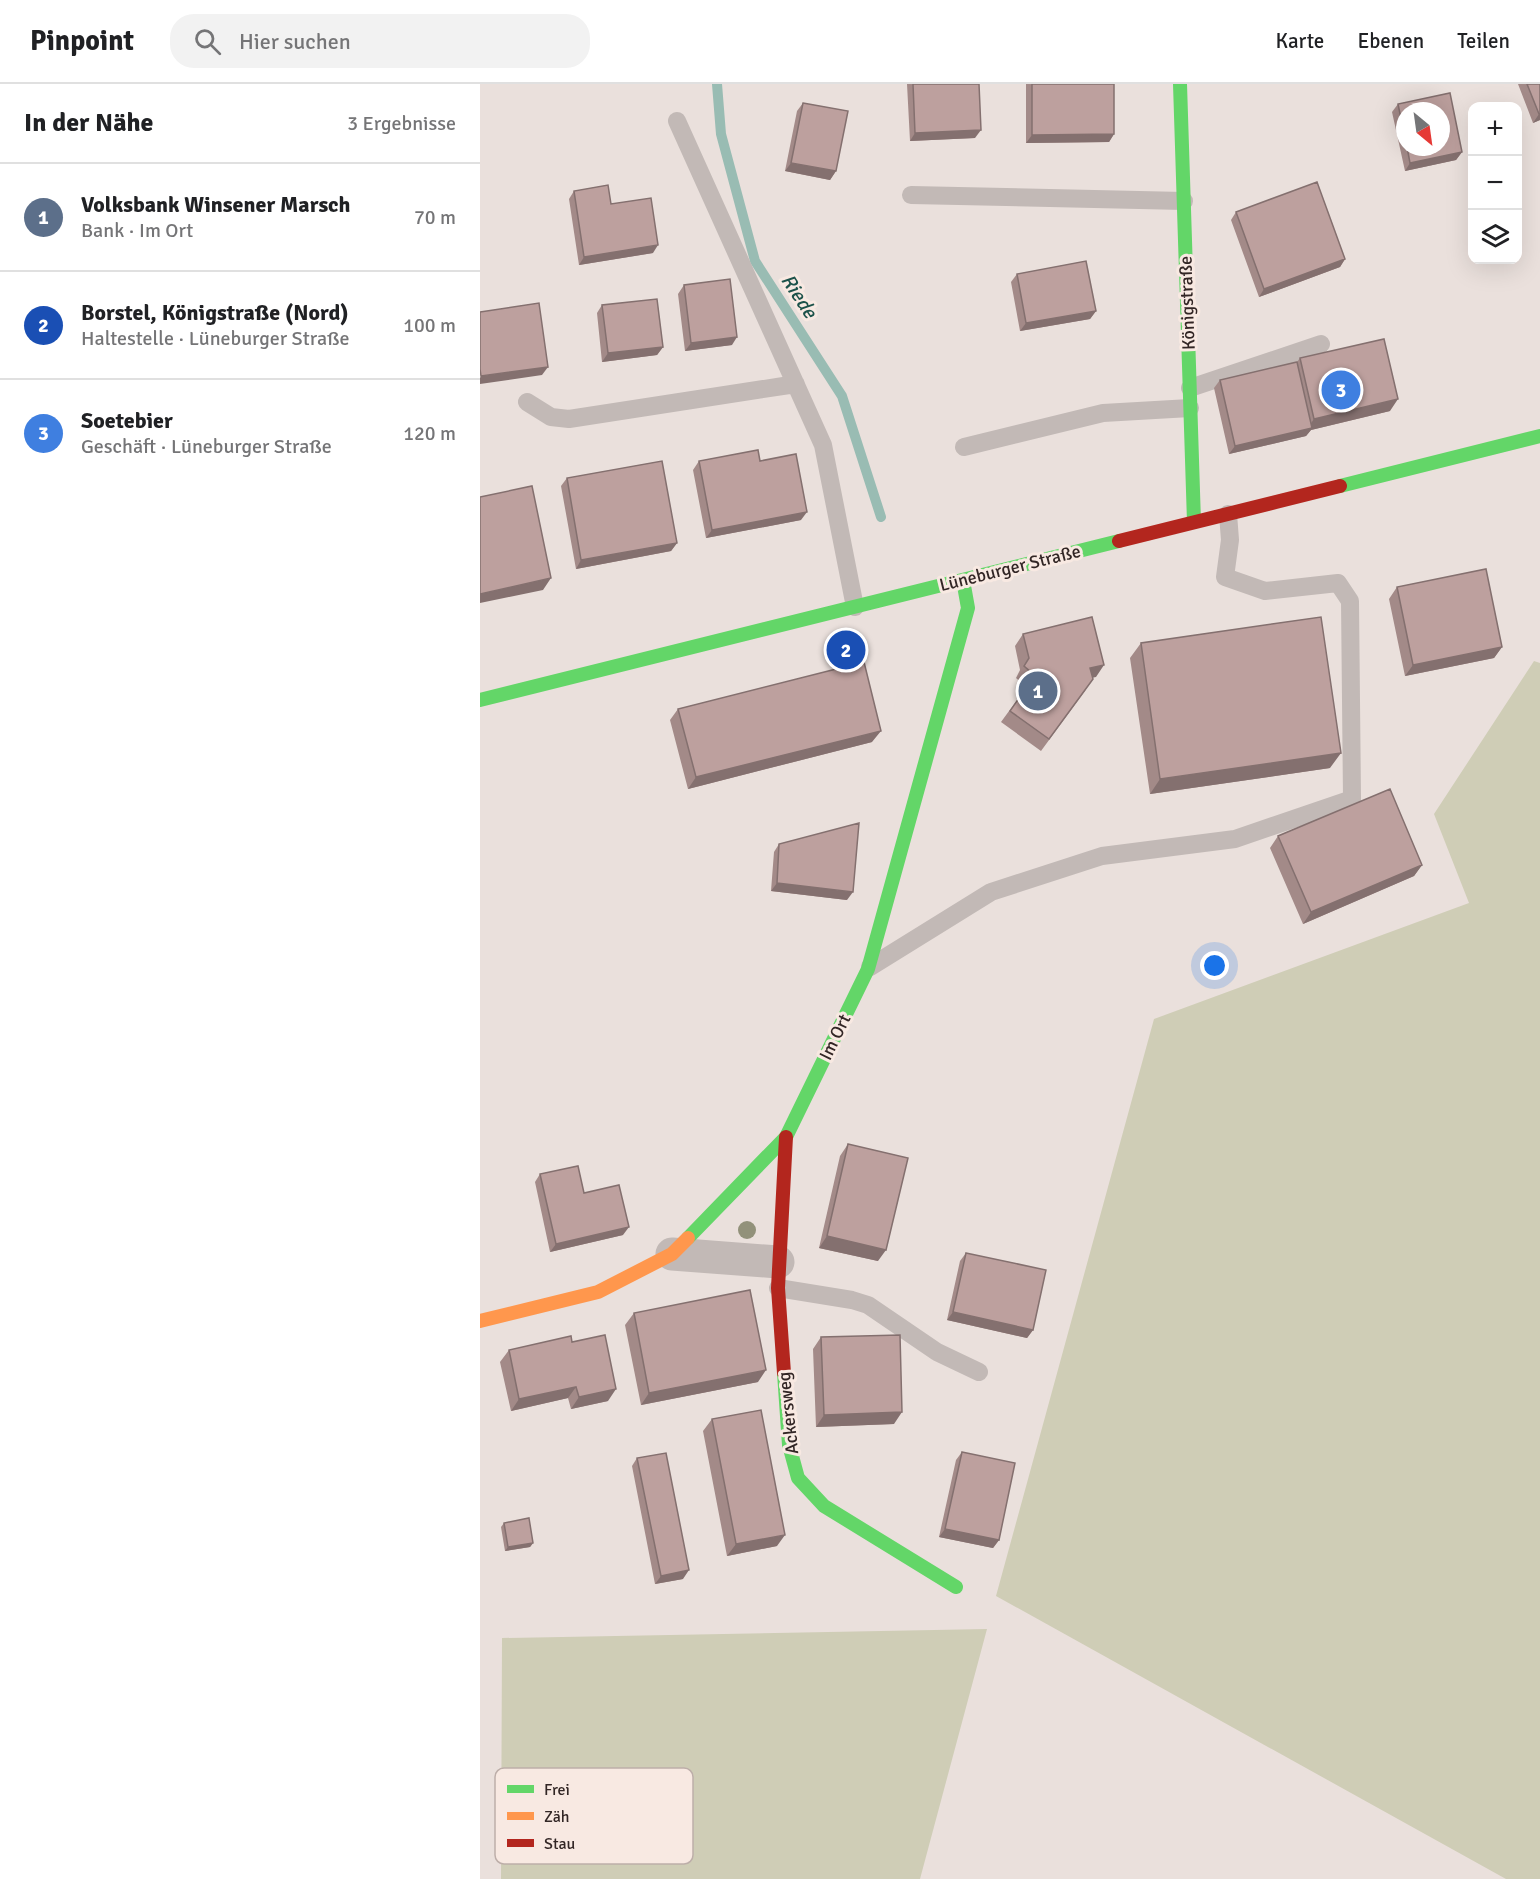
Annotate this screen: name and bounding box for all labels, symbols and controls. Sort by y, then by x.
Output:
search box [170,14,590,68]
text: Pinpoint [30,24,134,58]
icon: search [191,25,224,58]
text: Hier suchen [239,28,351,55]
text: Karte [1275,28,1324,54]
text: Ebenen [1357,28,1424,54]
text: Teilen [1457,28,1510,54]
north arrow [1396,102,1450,156]
map controls [1468,102,1522,264]
button: + [1468,102,1522,156]
text: In der Nähe [24,107,154,139]
text: 3 Ergebnisse [347,111,456,136]
button: − [1468,156,1522,210]
text: Volksbank Winsener Marsch [81,191,351,218]
text: 1 [38,205,49,230]
text: 70 m [414,205,456,230]
button: layers [1468,210,1522,264]
text: Bank · Im Ort [81,218,193,243]
street label: Königstraße [1174,256,1200,350]
water label: Riede [775,269,823,324]
text: Borstel, Königstraße (Nord) [81,299,349,326]
text: 2 [38,313,49,338]
text: 100 m [403,313,456,338]
text: Haltestelle · Lüneburger Straße [81,326,350,351]
pin: 3 [1322,368,1360,412]
text: Soetebier [81,407,173,434]
text: 3 [38,421,49,446]
text: 120 m [403,421,456,446]
text: Geschäft · Lüneburger Straße [81,434,332,459]
street label: Lüneburger Straße [937,540,1083,596]
pin: 2 [826,628,866,672]
pin: 1 [1018,668,1058,714]
your location [1200,951,1229,980]
street label: Im Ort [814,1010,856,1064]
street label: Ackersweg [773,1371,803,1455]
legend [495,1768,693,1864]
text: Frei [544,1780,570,1800]
text: Zäh [544,1807,570,1827]
text: Stau [544,1834,575,1854]

